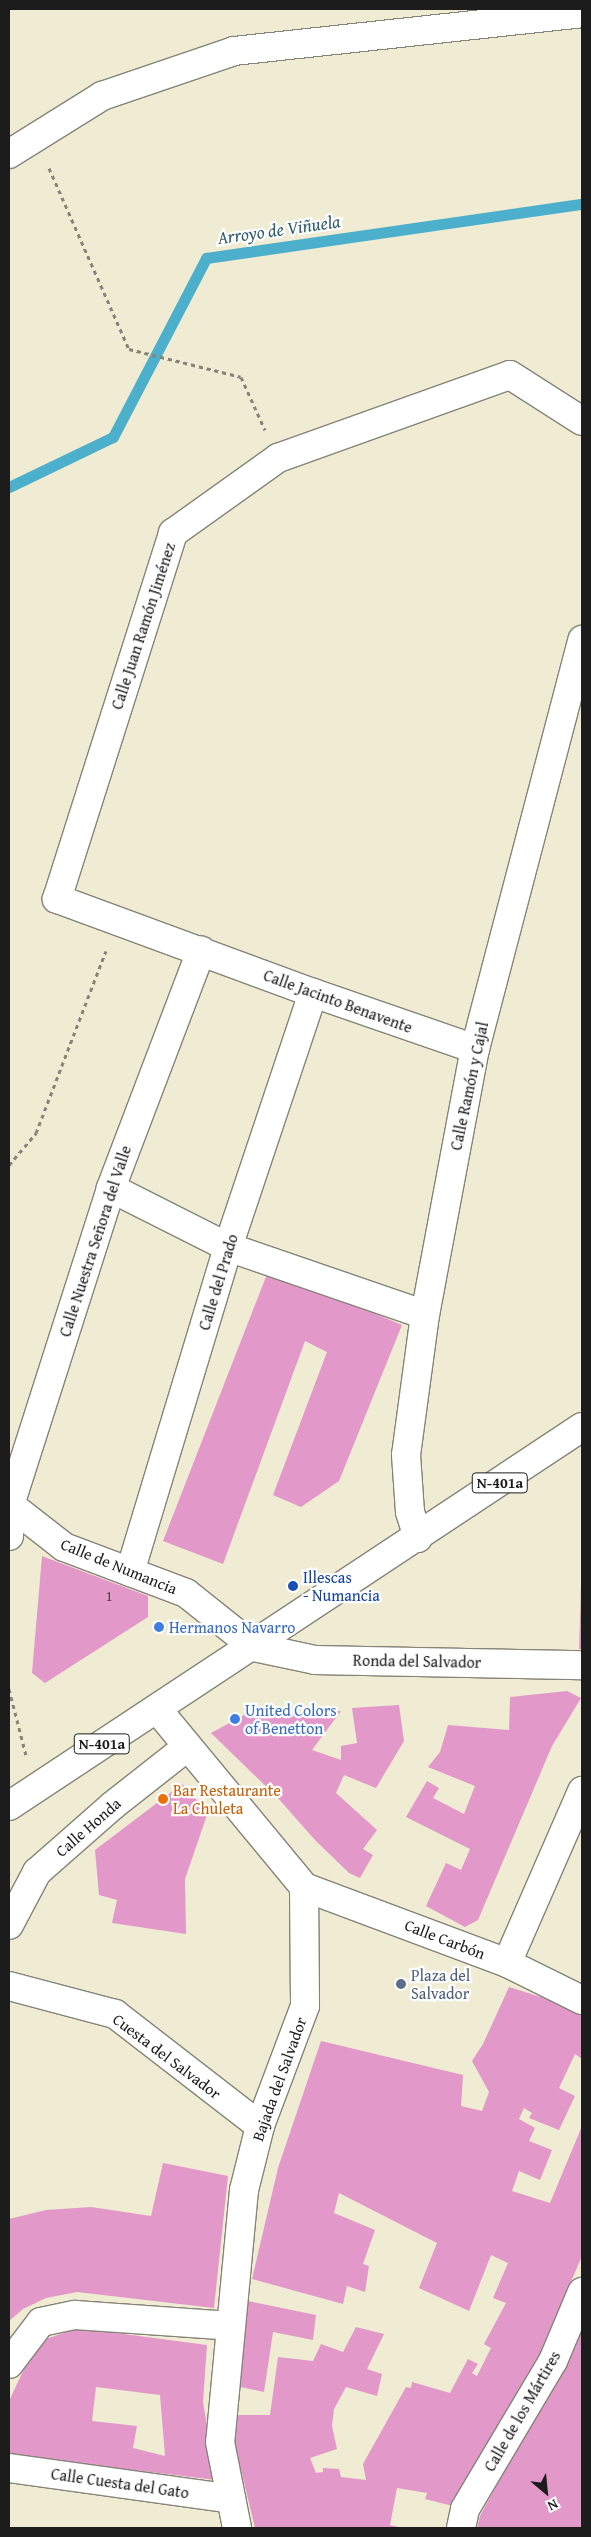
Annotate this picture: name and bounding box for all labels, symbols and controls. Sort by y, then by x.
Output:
water label: Arroyo de Viñuela [216,211,342,249]
street label: Calle Juan Ramón Jiménez [107,540,179,712]
street label: Calle Jacinto Benavente [261,965,415,1037]
street label: Calle Ramón y Cajal [446,1020,492,1152]
street label: Calle Nuestra Señora del Valle [55,1143,135,1339]
street label: Calle del Prado [194,1232,242,1332]
road number: N-401a [471,1470,529,1496]
street label: Calle de Numancia [58,1534,180,1598]
place label: Illescas - Numancia [303,1567,380,1605]
marker: Illescas - Numancia [287,1580,299,1592]
house number: 1 [106,1588,112,1604]
place label: Hermanos Navarro [169,1617,295,1637]
marker: Hermanos Navarro [153,1621,165,1633]
street label: Ronda del Salvador [353,1650,481,1672]
place label: United Colors of Benetton [245,1700,337,1738]
marker: United Colors of Benetton [229,1713,241,1725]
road number: N-401a [73,1732,131,1756]
place label: Bar Restaurante La Chuleta [173,1780,281,1818]
street label: Calle Honda [51,1793,125,1861]
marker: Bar Restaurante La Chuleta [157,1793,169,1805]
street label: Calle Carbón [402,1915,488,1963]
place label: Plaza del Salvador [411,1965,470,2003]
marker: Plaza del Salvador [395,1978,407,1990]
street label: Cuesta del Salvador [109,2009,225,2103]
street label: Bajada del Salvador [248,2014,310,2144]
street label: Calle de los Mártires [480,2347,564,2475]
street label: Calle Cuesta del Gato [50,2464,190,2502]
north arrow [521,2467,571,2517]
text: N [544,2494,562,2516]

